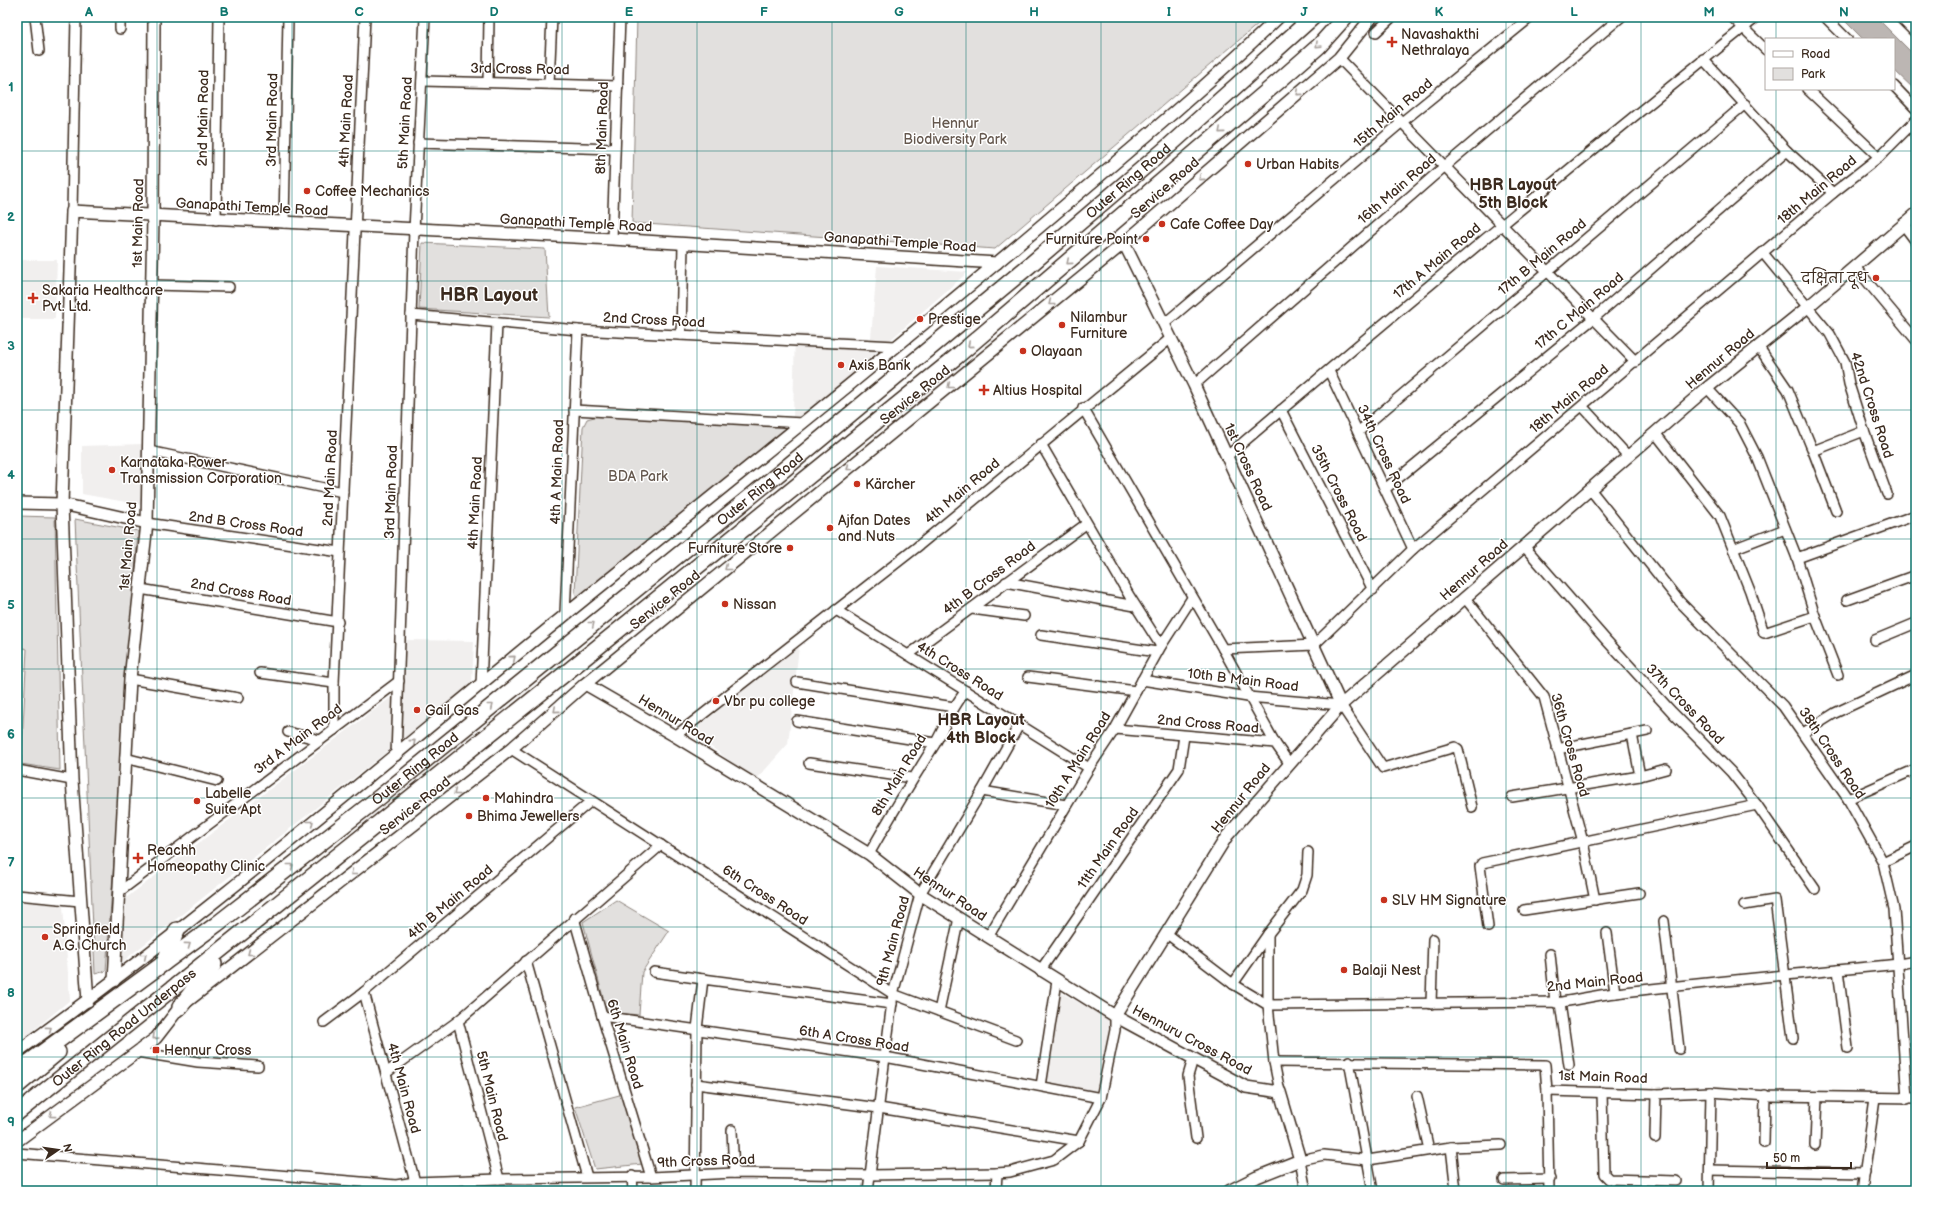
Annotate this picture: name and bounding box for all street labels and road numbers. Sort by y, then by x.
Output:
street label: 3rd Cross Road [470,60,570,78]
street label: 2nd Main Road [194,69,212,167]
street label: 3rd Main Road [263,73,281,167]
street label: 4th Main Road [335,74,357,168]
street label: 15th Main Road [1350,75,1436,151]
street label: 5th Main Road [394,76,416,170]
street label: 8th Main Road [592,81,612,175]
street label: Outer Ring Road [1082,140,1174,222]
street label: 16th Main Road [1354,150,1440,228]
street label: 18th Main Road [1774,152,1860,228]
street label: Service Road [1127,154,1203,222]
street label: 1st Main Road [129,178,147,268]
street label: Ganapathi Temple Road [175,195,329,219]
street label: Ganapathi Temple Road [499,211,653,235]
street label: 17th B Main Road [1494,215,1590,299]
street label: 17th A Main Road [1390,219,1484,303]
street label: Ganapathi Temple Road [823,228,977,256]
street label: 17th C Main Road [1531,269,1627,353]
street label: 2nd Cross Road [603,309,705,331]
street label: Hennur Road [1682,325,1758,393]
street label: 42nd Cross Road [1847,350,1897,460]
street label: 18th Main Road [1526,361,1612,437]
street label: Service Road [877,362,953,428]
street label: 34th Cross Road [1354,402,1414,506]
street label: 4th A Main Road [547,419,567,525]
street label: 1st Cross Road [1220,421,1276,513]
street label: 2nd Main Road [319,429,341,527]
street label: 35th Cross Road [1307,442,1371,544]
street label: 3rd Main Road [381,445,401,539]
street label: Outer Ring Road [713,449,807,529]
street label: 4th Main Road [921,455,1003,527]
street label: 4th Main Road [464,456,486,550]
street label: 1st Main Road [116,501,140,591]
street label: 2nd B Cross Road [188,508,304,540]
street label: Hennur Road [1436,536,1512,604]
street label: 4th B Cross Road [939,538,1039,618]
street label: Service Road [627,567,703,633]
street label: 2nd Cross Road [189,575,293,609]
street label: 4th Cross Road [914,638,1006,704]
street label: 37th Cross Road [1642,660,1728,748]
street label: 10th B Main Road [1187,665,1299,695]
street label: Hennur Road [635,691,717,749]
street label: 36th Cross Road [1547,691,1593,799]
street label: 3rd A Main Road [250,700,346,778]
street label: 38th Cross Road [1795,704,1869,802]
street label: 10th A Main Road [1041,709,1115,811]
street label: 2nd Cross Road [1156,711,1260,737]
street label: Outer Ring Road [368,728,462,809]
street label: 8th Main Road [868,731,930,819]
street label: Hennur Road [1208,760,1274,836]
street label: Service Road [376,773,454,839]
street label: 11th Main Road [1074,804,1142,892]
street label: 4th B Main Road [404,861,496,943]
street label: 6th Cross Road [719,861,811,929]
street label: Hennur Road [910,863,990,925]
street label: 9th Main Road [873,894,913,988]
street label: Outer Ring Road Underpass [48,964,199,1090]
street label: 2nd Main Road [1546,968,1644,996]
street label: 6th Main Road [603,997,647,1091]
street label: Hennuru Cross Road [1129,1001,1255,1079]
street label: 6th A Cross Road [798,1022,910,1056]
street label: 4th Main Road [384,1041,424,1135]
street label: 5th Main Road [473,1049,511,1143]
street label: 1st Main Road [1558,1067,1648,1087]
street label: 9th Cross Road [657,1151,755,1171]

